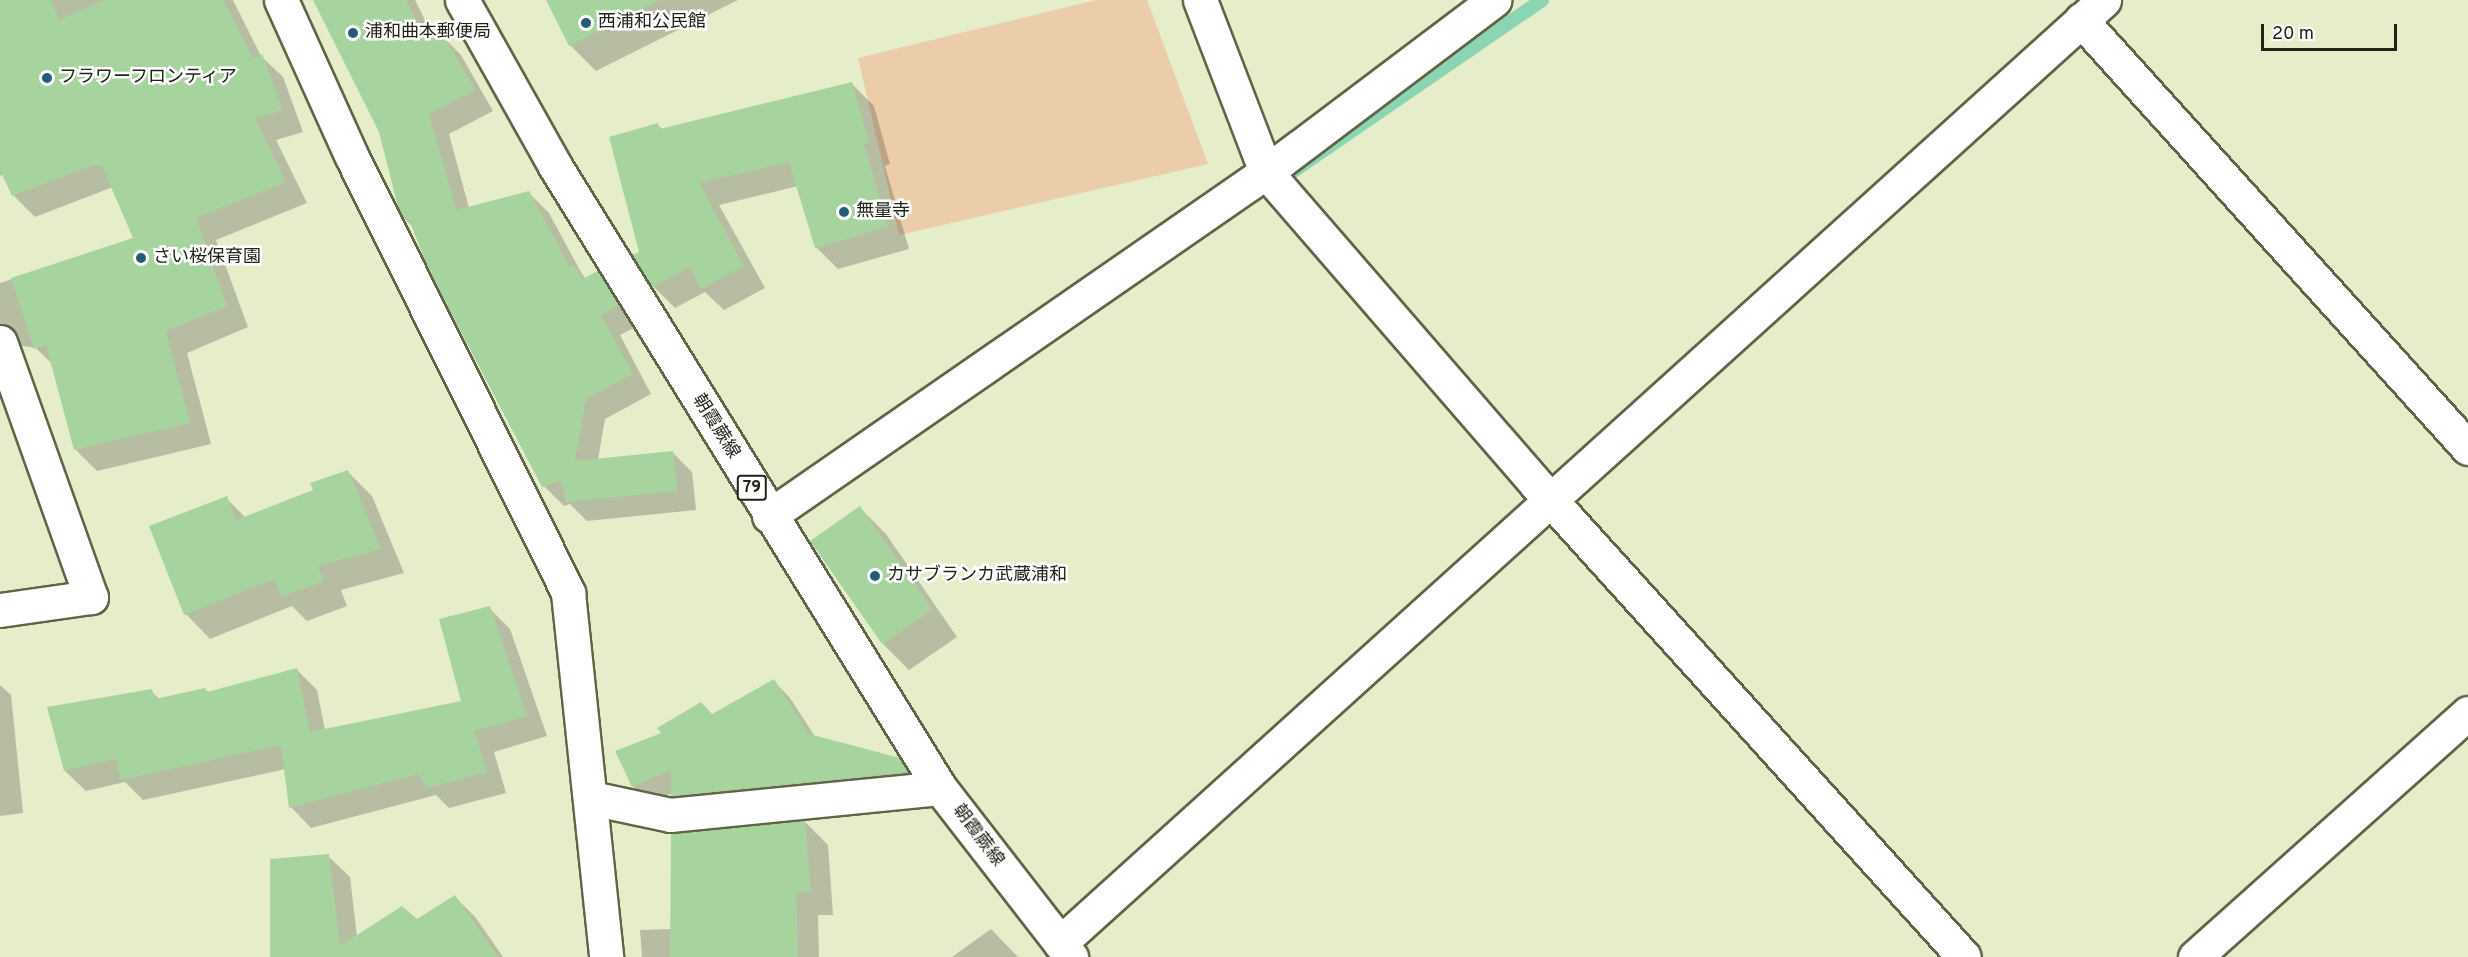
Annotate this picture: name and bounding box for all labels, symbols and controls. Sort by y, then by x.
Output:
place label: 西浦和公民館 [598,12,706,34]
scale bar [2264,12,2400,50]
marker: 西浦和公民館 [579,16,593,30]
place label: 浦和曲本郵便局 [365,22,491,44]
text: 20 m [2272,23,2314,46]
marker: 浦和曲本郵便局 [346,26,360,40]
place label: フラワーフロンティア [59,67,239,89]
marker: フラワーフロンティア [40,71,54,85]
place label: 無量寺 [856,201,910,223]
marker: 無量寺 [837,205,851,219]
place label: さい桜保育園 [153,247,261,269]
marker: さい桜保育園 [134,251,148,265]
street label: 朝霞蕨線 [687,391,743,463]
road number: 79 [736,475,768,501]
place label: カサブランカ武蔵浦和 [887,565,1067,587]
marker: カサブランカ武蔵浦和 [868,569,882,583]
street label: 朝霞蕨線 [947,801,1007,871]

